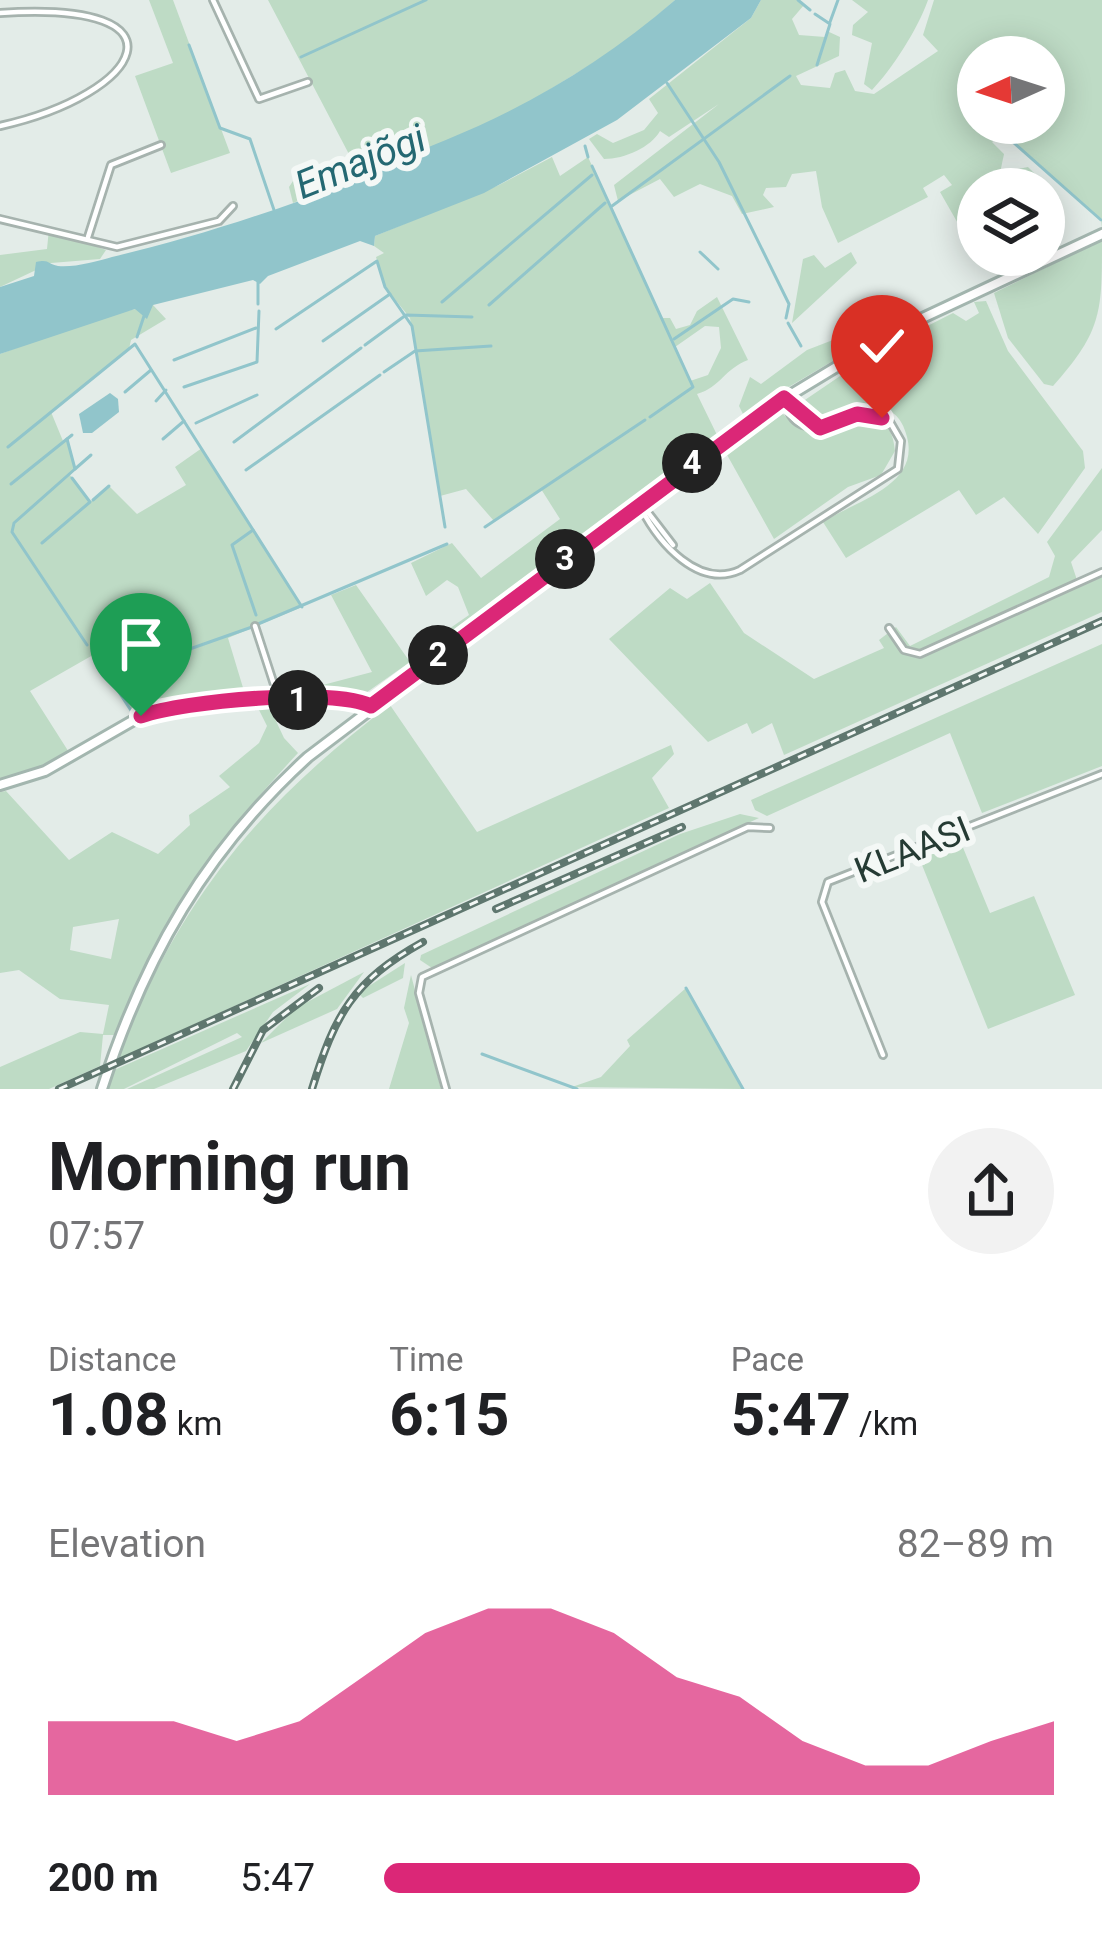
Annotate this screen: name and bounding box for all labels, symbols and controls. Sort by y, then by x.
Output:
north arrow [957,36,1065,144]
map controls [957,36,1065,276]
water label: Emajõgi [289,115,433,209]
button: layers [957,168,1065,276]
pin [831,295,933,418]
icon: check [849,313,915,379]
pin: 4 [662,433,722,493]
text: 4 [683,443,701,482]
pin: 3 [535,529,595,589]
text: 3 [556,539,574,578]
pin [90,593,192,716]
icon: arrive [108,611,174,677]
pin: 2 [408,625,468,685]
text: 2 [429,635,447,674]
pin: 1 [268,670,328,730]
text: 1 [289,680,307,719]
street label: KLAASI [849,808,976,892]
button: share [928,1128,1054,1254]
text: Morning run [48,1129,411,1206]
text: 07:57 [48,1213,145,1259]
text: Distance [48,1340,176,1379]
text: Time [389,1340,463,1379]
text: Pace [731,1340,804,1379]
text: 1.08 [48,1379,169,1450]
text: 6:15 [389,1379,510,1450]
text: 5:47 [731,1379,851,1450]
text: km [169,1404,223,1443]
text: /km [851,1404,918,1443]
text: Elevation [48,1521,206,1567]
text: 82–89 m [897,1521,1054,1567]
text: 200 m [48,1855,159,1901]
text: 5:47 [240,1855,315,1901]

